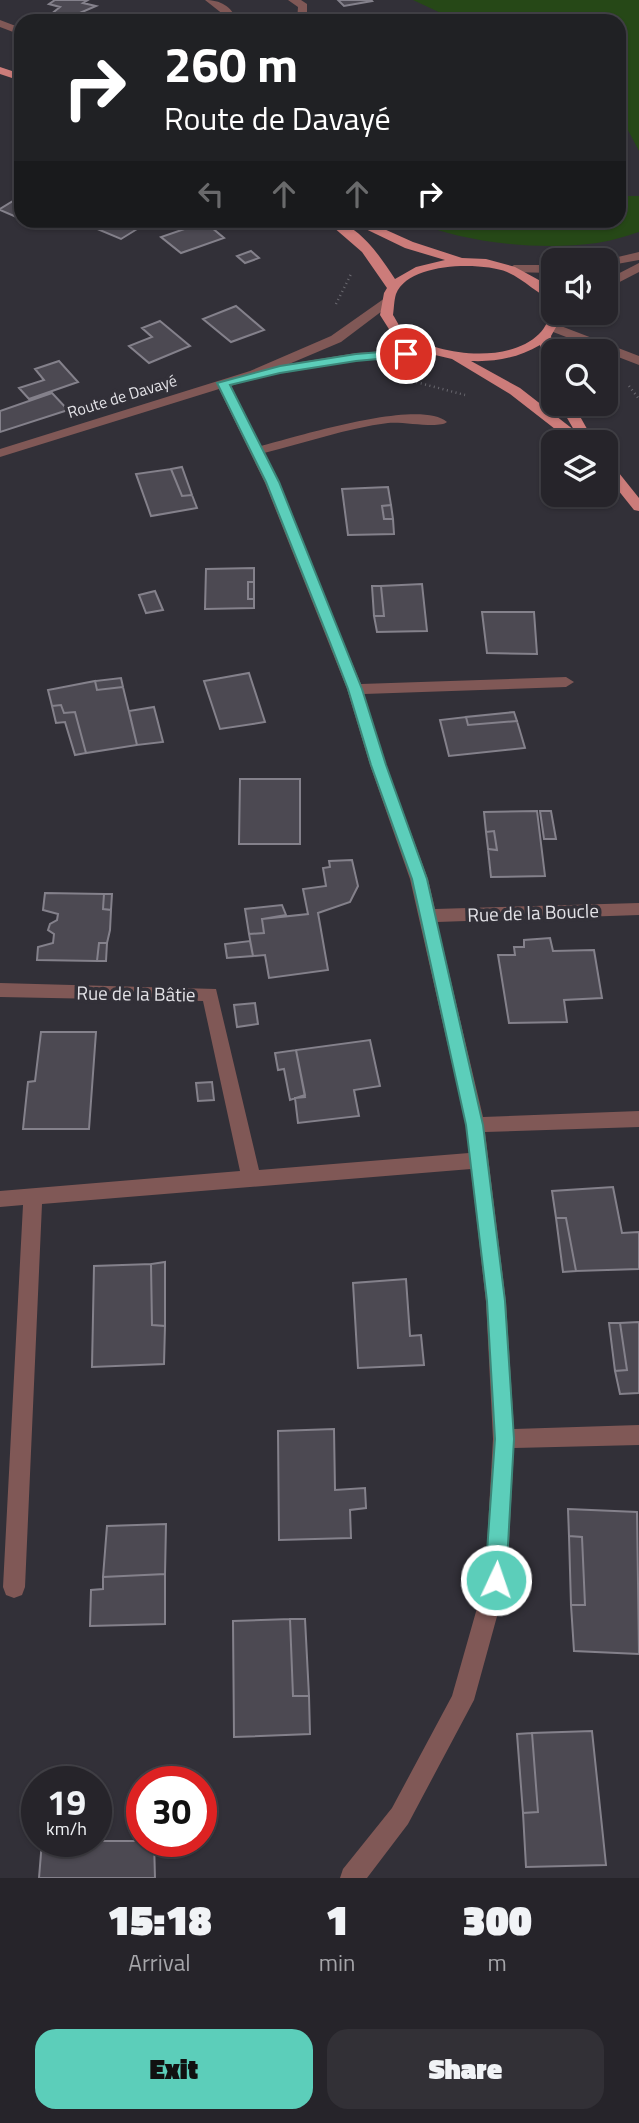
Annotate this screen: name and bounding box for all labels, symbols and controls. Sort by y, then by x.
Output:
text: 260 m [164,26,298,101]
icon: right [49,42,140,133]
text: Route de Davayé [164,94,391,142]
icon: left [192,175,230,213]
icon: ahead [265,175,303,213]
icon: ahead [338,175,376,213]
icon: right [411,175,449,213]
map controls [541,248,618,507]
button: sound [541,248,618,325]
pin [376,324,436,384]
icon: arrive [387,335,425,373]
button: search [541,339,618,416]
street label: Route de Davayé [64,368,180,424]
button: layers [541,430,618,507]
street label: Rue de la Boucle [467,895,599,929]
street label: Rue de la Bâtie [76,977,196,1009]
position arrow [459,1543,533,1617]
speed limit sign: 30 [126,1766,217,1857]
text: 19 [47,1775,86,1829]
text: km/h [46,1815,87,1842]
text: 15:18 [107,1887,212,1951]
text: 1 [326,1887,349,1951]
text: 300 [463,1887,532,1951]
text: Arrival [128,1945,191,1980]
text: min [319,1945,355,1980]
text: m [488,1945,507,1980]
button: Exit [35,2029,313,2109]
button: Share [327,2029,604,2109]

